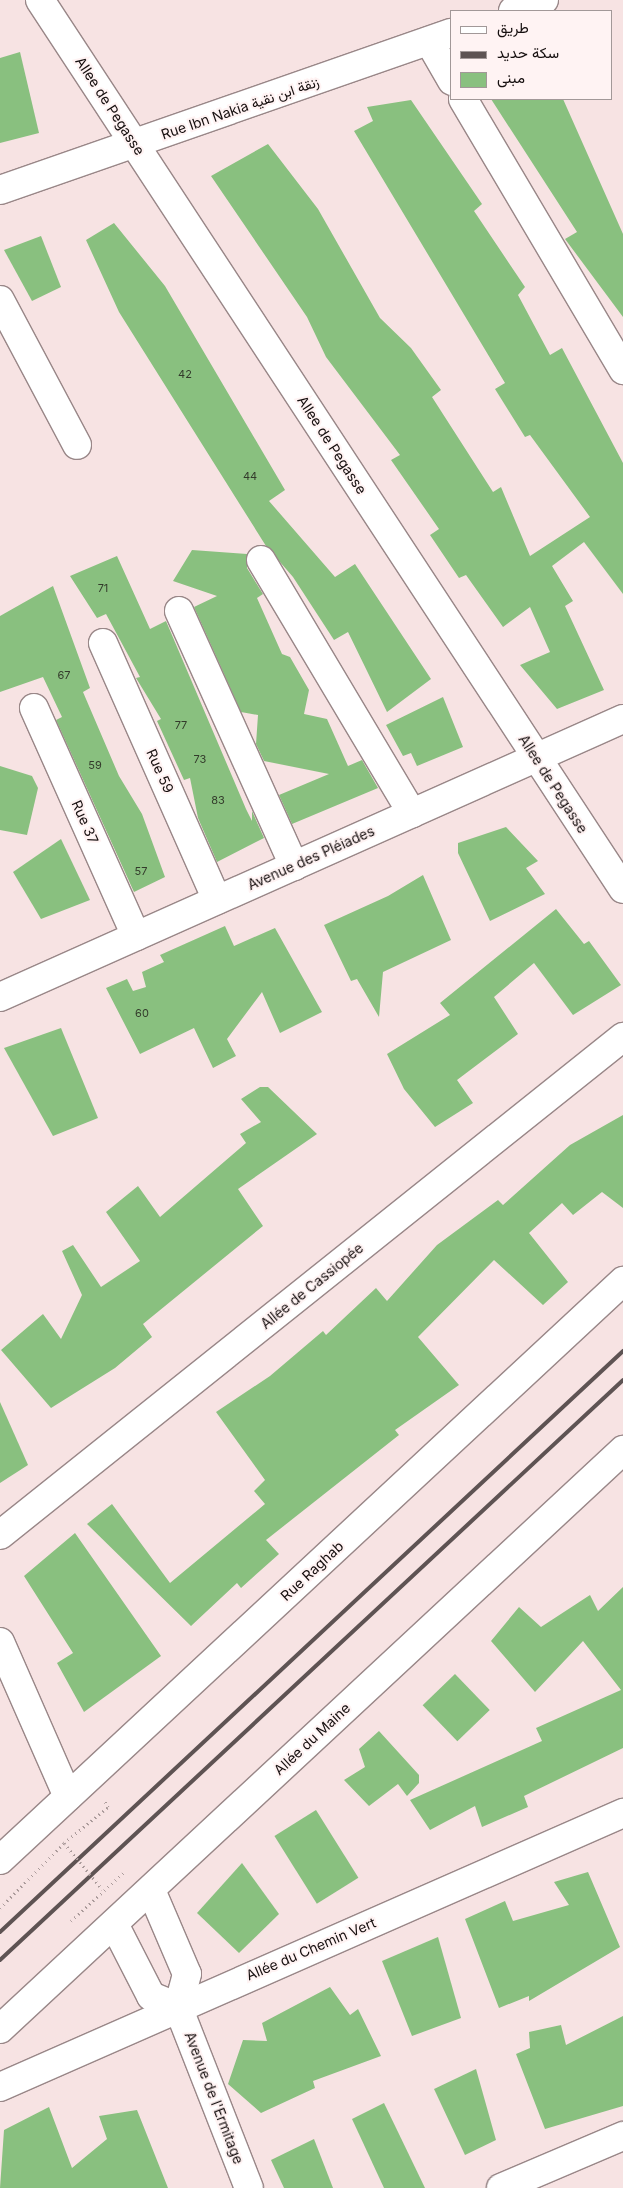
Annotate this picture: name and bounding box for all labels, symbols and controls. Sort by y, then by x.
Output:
legend [450,10,613,100]
text: طريق [497,18,529,37]
text: سكة حديد [497,43,559,62]
street label: Allee de Pegasse [72,54,148,158]
text: مبنى [497,68,525,87]
street label: Rue Ibn Nakia زنقة ابن نقية [159,73,321,143]
house number: 42 [178,367,192,381]
street label: Allee de Pegasse [294,393,370,497]
house number: 44 [243,469,257,483]
house number: 71 [98,581,108,595]
house number: 67 [57,668,71,682]
house number: 77 [175,718,187,732]
street label: Allee de Pegasse [515,732,591,836]
street label: Rue 59 [143,746,177,796]
house number: 73 [194,752,206,766]
house number: 59 [88,758,102,772]
house number: 83 [211,793,225,807]
street label: Rue 37 [68,798,102,846]
street label: Avenue des Pléiades [245,822,377,894]
house number: 57 [135,864,147,878]
house number: 60 [135,1006,149,1020]
street label: Allée de Cassiopée [257,1240,367,1332]
street label: Rue Raghab [277,1538,347,1604]
street label: Allée du Maine [270,1699,354,1779]
street label: Allée du Chemin Vert [244,1914,378,1984]
street label: Avenue de l'Ermitage [181,2030,247,2166]

